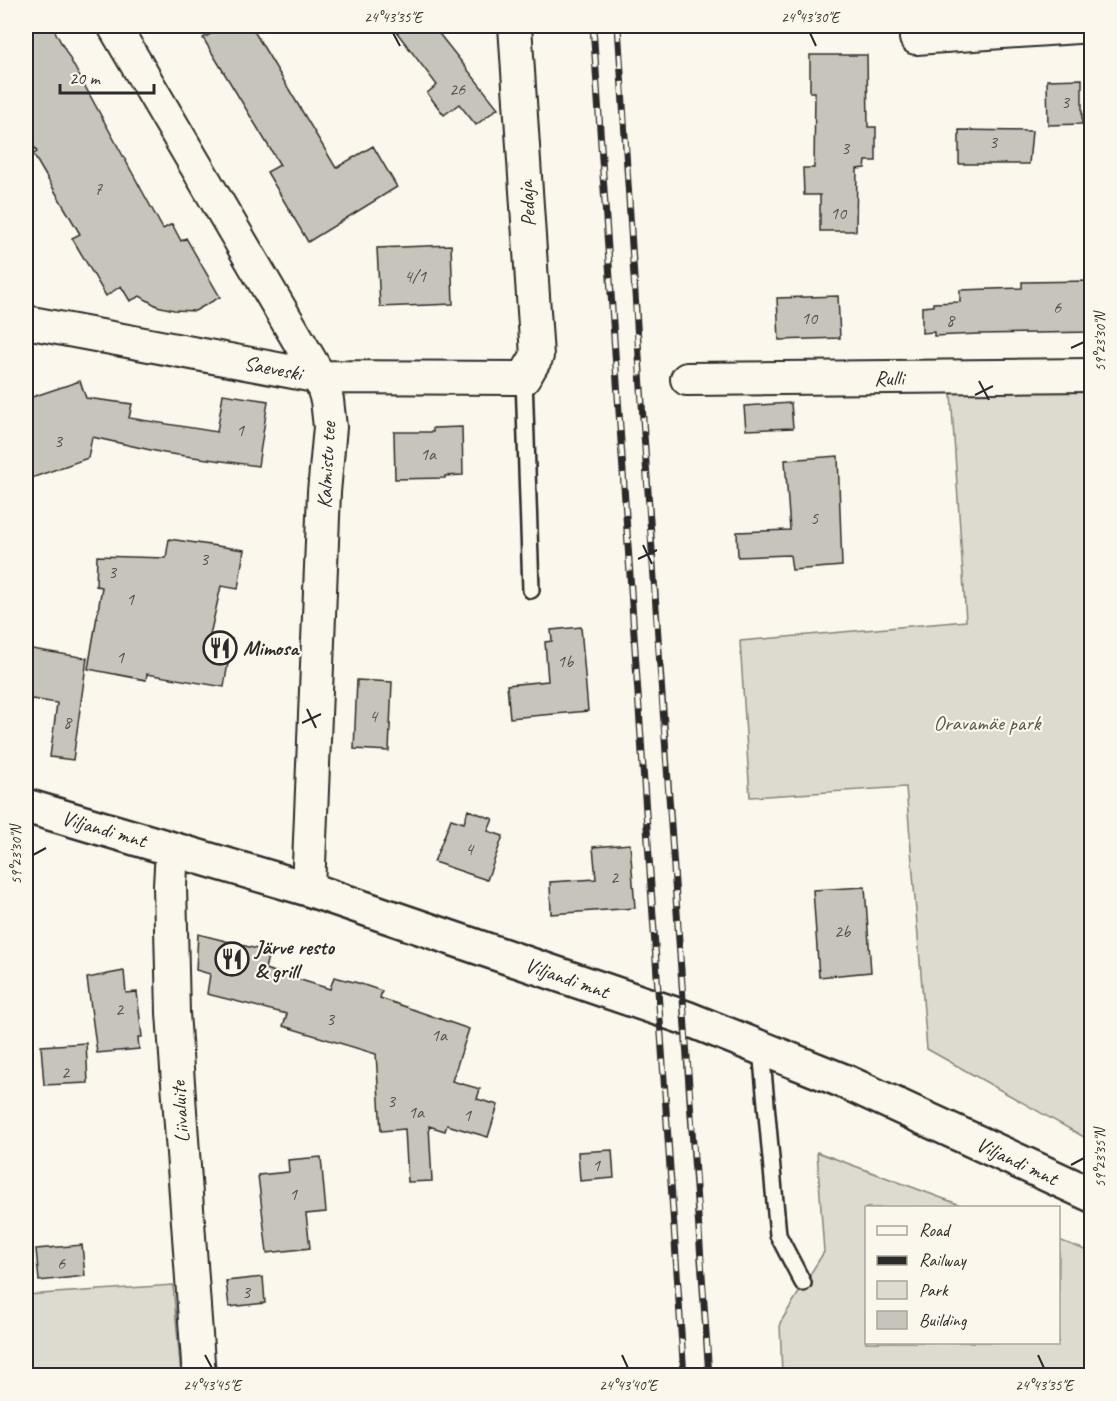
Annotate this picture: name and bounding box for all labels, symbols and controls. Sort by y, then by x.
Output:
text: 24°43'35"E [364,8,424,27]
text: 24°43'30"E [781,8,841,27]
scale bar [60,57,154,95]
text: 20 m [69,67,102,89]
house number: 26 [449,78,466,100]
house number: 3 [1061,91,1071,113]
house number: 3 [989,131,999,153]
house number: 3 [841,137,851,159]
house number: 7 [94,178,103,200]
street label: Pedaja [512,178,542,228]
house number: 10 [830,202,848,224]
house number: 4/1 [404,265,427,287]
house number: 6 [1053,296,1062,318]
house number: 10 [801,307,819,329]
house number: 8 [946,309,956,331]
text: 59°23'30"N [1091,309,1110,372]
street label: Saeveski [242,350,307,387]
street label: Rulli [874,365,907,391]
house number: 1 [236,419,245,441]
street label: Kalmistu tee [311,420,341,509]
house number: 3 [54,430,64,452]
house number: 1a [420,443,437,465]
house number: 5 [810,507,819,529]
house number: 3 [200,548,210,570]
house number: 3 [108,561,118,583]
house number: 1 [126,588,135,610]
restaurant icon: Mimosa [202,630,238,666]
place label: Mimosa [243,635,301,661]
house number: 1 [116,646,125,668]
house number: 1b [557,650,574,672]
house number: 4 [369,705,379,727]
park label: Oravamäe park [934,710,1042,736]
house number: 8 [63,711,73,733]
street label: Viljandi mnt [59,805,151,854]
text: 59°23'30"N [7,822,26,885]
house number: 4 [465,838,475,860]
house number: 2 [610,866,620,888]
house number: 2b [834,920,851,942]
place label: Järve resto & grill [253,934,335,984]
restaurant icon: Järve resto & grill [214,941,250,977]
street label: Viljandi mnt [522,952,614,1005]
house number: 2 [115,998,125,1020]
house number: 3 [326,1008,336,1030]
house number: 1a [431,1024,448,1046]
house number: 2 [61,1061,71,1083]
street label: Liivaluite [165,1079,195,1144]
house number: 3 [387,1090,397,1112]
house number: 1a [408,1101,425,1123]
house number: 1 [463,1104,472,1126]
text: 59°23'35"N [1091,1125,1110,1188]
street label: Viljandi mnt [972,1131,1064,1192]
house number: 1 [592,1154,601,1176]
house number: 1 [289,1183,298,1205]
legend [865,1206,1060,1344]
text: Road [919,1219,952,1241]
text: Railway [919,1249,967,1271]
house number: 6 [57,1252,66,1274]
text: Park [919,1279,949,1301]
house number: 3 [242,1281,252,1303]
text: Building [919,1309,968,1331]
text: 24°43'45"E [183,1376,243,1395]
text: 24°43'40"E [599,1376,659,1395]
text: 24°43'35"E [1015,1376,1075,1395]

